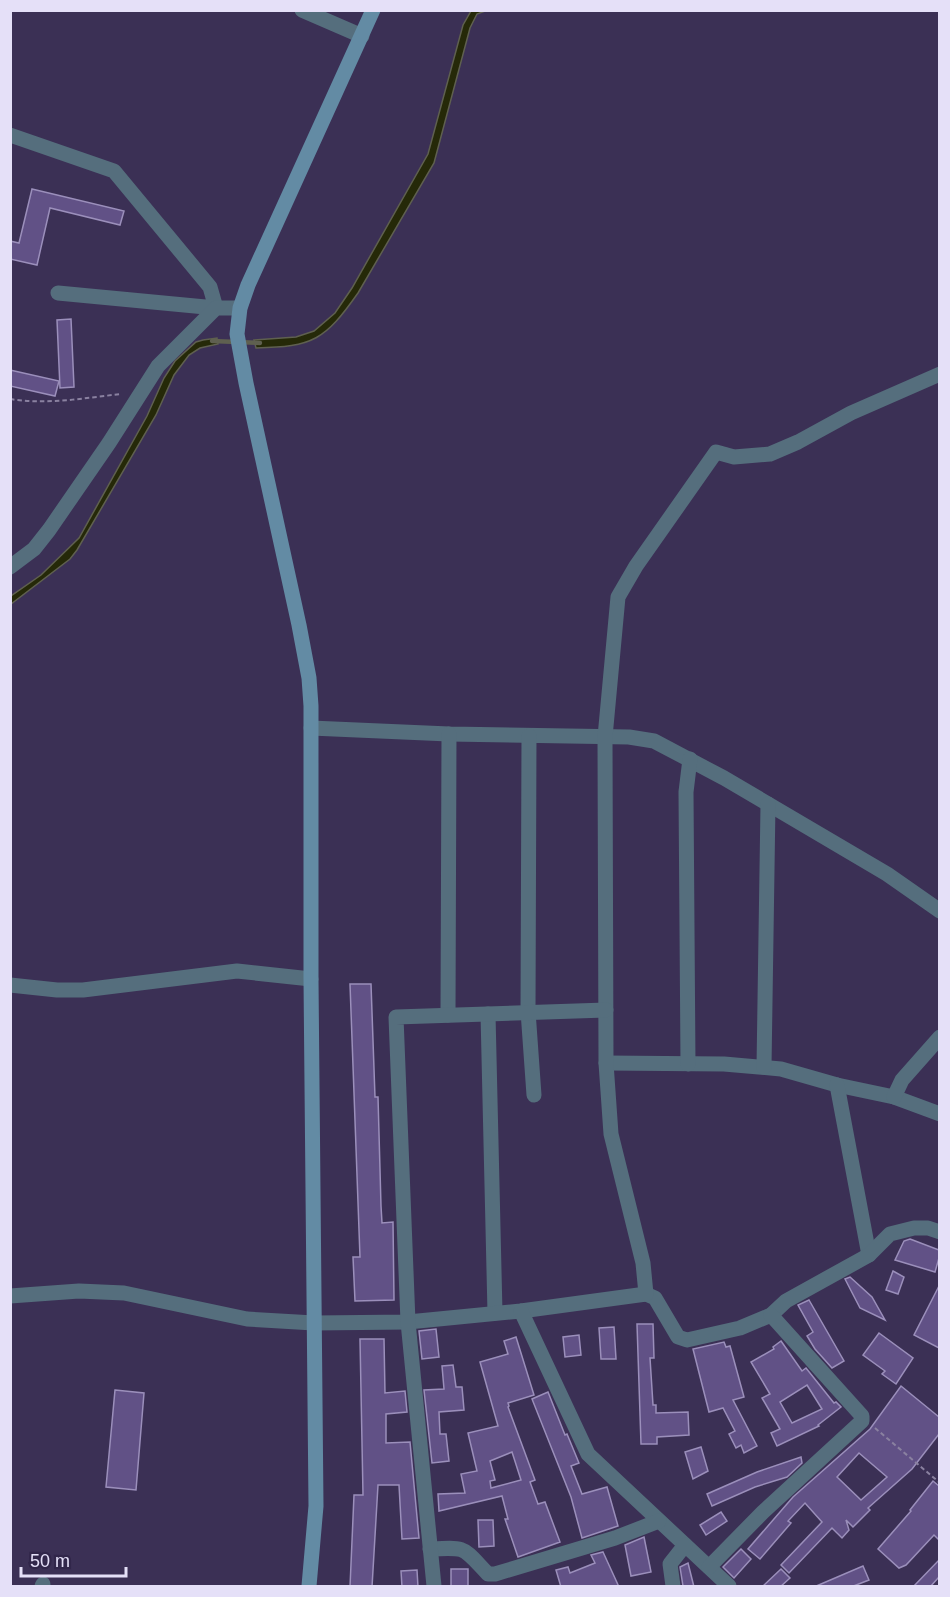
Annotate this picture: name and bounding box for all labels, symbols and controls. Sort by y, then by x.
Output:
scale bar [21,1540,126,1578]
text: 50 m [30,1551,70,1571]

